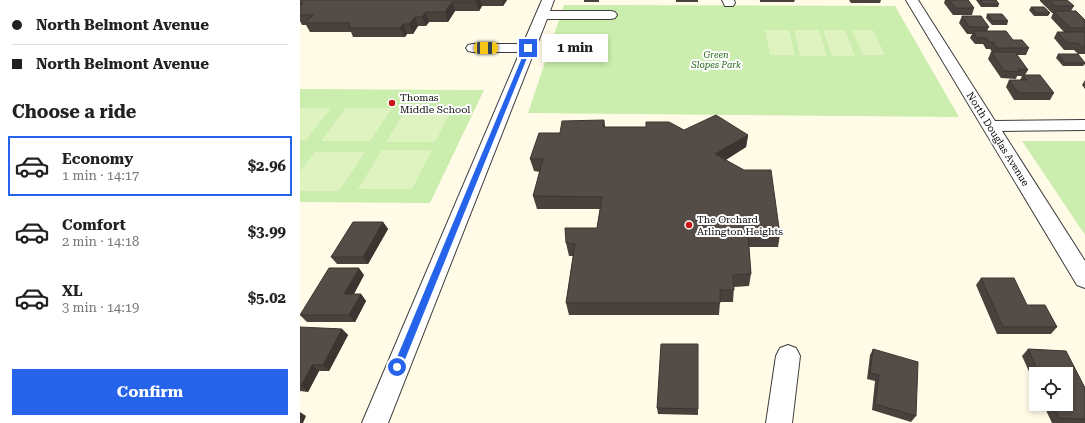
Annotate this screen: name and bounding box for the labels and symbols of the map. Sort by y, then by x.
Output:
callout: 1 min [542,34,608,62]
route end [519,39,537,57]
car [474,42,498,54]
park label: Green Slopes Park [690,50,741,70]
street label: North Douglas Avenue [965,90,1032,188]
place label: Thomas Middle School [400,92,470,115]
marker: Thomas Middle School [387,98,397,108]
place label: The Orchard Arlington Heights [697,214,783,237]
marker: The Orchard Arlington Heights [684,220,694,230]
route start [388,358,406,376]

